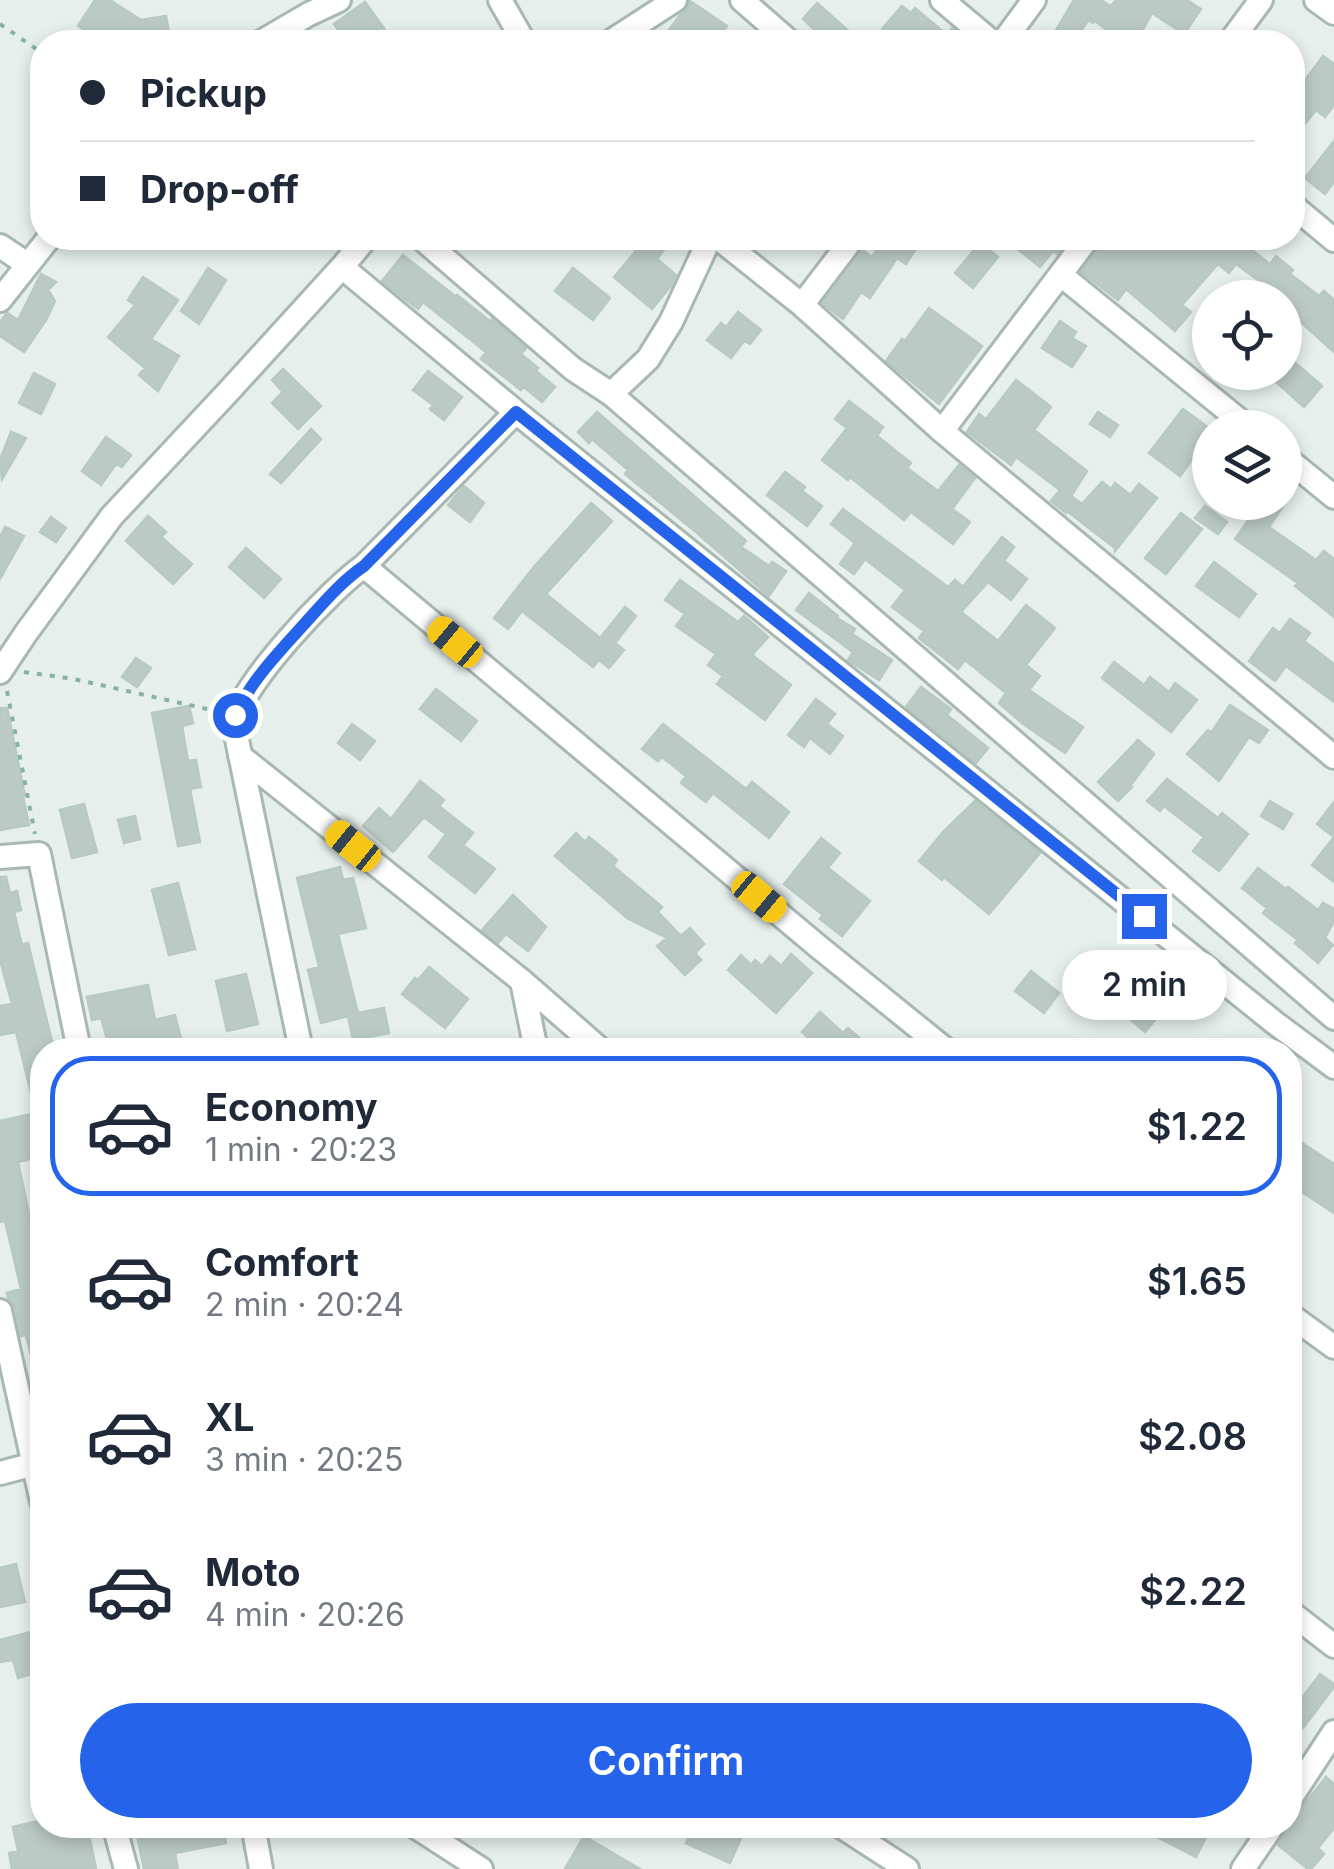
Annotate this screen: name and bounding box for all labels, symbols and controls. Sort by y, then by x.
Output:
text: Pickup [140,70,267,116]
text: Drop-off [140,166,299,212]
map controls [1192,280,1302,520]
button: locate [1192,280,1302,390]
button: layers [1192,410,1302,520]
car [422,611,488,673]
route start [213,693,258,738]
car [320,815,386,877]
car [726,866,792,928]
route end [1122,894,1167,939]
callout: 2 min [1062,951,1226,1021]
text: 2 min [1102,965,1187,1004]
icon: car [85,1081,175,1171]
text: Economy [205,1084,378,1130]
text: $1.22 [1147,1103,1247,1149]
text: 1 min · 20:23 [205,1130,397,1169]
icon: car [85,1236,175,1326]
text: Comfort [205,1239,359,1285]
text: $1.65 [1147,1258,1247,1304]
text: 2 min · 20:24 [205,1285,404,1324]
icon: car [85,1391,175,1481]
text: XL [205,1394,255,1440]
text: $2.08 [1138,1413,1247,1459]
text: 3 min · 20:25 [205,1440,404,1479]
icon: car [85,1546,175,1636]
text: Moto [205,1549,301,1595]
text: $2.22 [1139,1568,1247,1614]
text: 4 min · 20:26 [205,1595,405,1634]
button: Confirm [80,1703,1252,1818]

